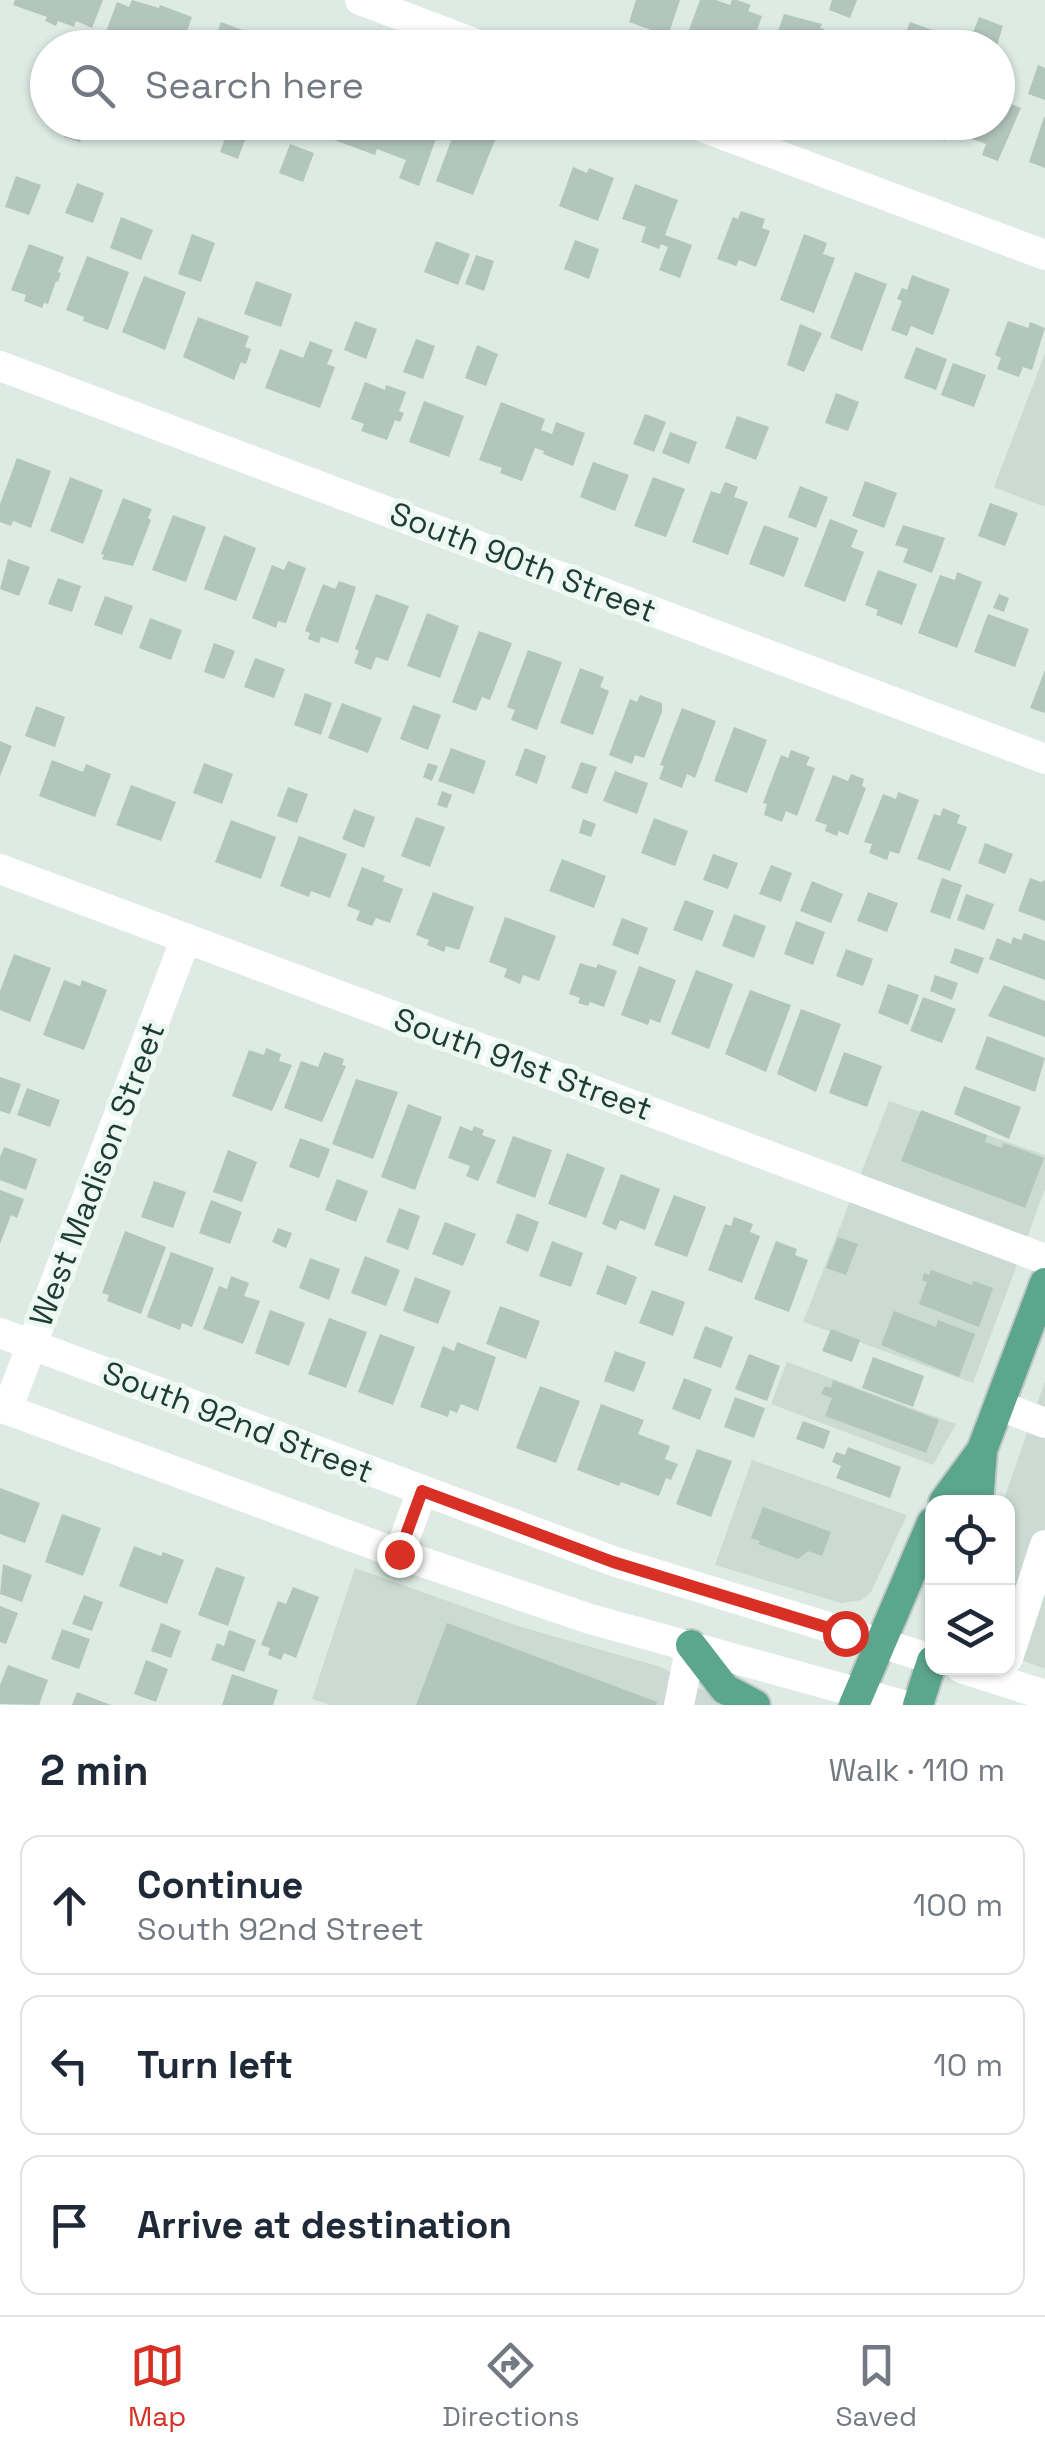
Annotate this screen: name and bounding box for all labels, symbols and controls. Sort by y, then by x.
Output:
search box [30,30,1015,140]
icon: search [65,58,120,113]
text: Search here [145,61,364,109]
street label: South 90th Street [384,493,662,631]
street label: South 91st Street [388,999,658,1129]
street label: West Madison Street [21,1016,173,1332]
street label: South 92nd Street [97,1352,379,1492]
map controls [925,1495,1015,1675]
button: locate [925,1495,1015,1585]
route end [377,1532,423,1578]
button: layers [925,1585,1015,1675]
route start [823,1611,869,1657]
text: 2 min [40,1744,149,1797]
text: Walk · 110 m [828,1750,1005,1790]
text: Continue [137,1861,303,1909]
icon: ahead [42,1878,97,1933]
text: 100 m [913,1885,1003,1925]
text: South 92nd Street [137,1909,424,1949]
icon: left [42,2038,97,2093]
text: Turn left [137,2041,293,2089]
text: 10 m [933,2045,1003,2085]
icon: arrive [42,2198,97,2253]
text: Arrive at destination [137,2201,512,2249]
tab: Map [128,2338,186,2434]
tab: Directions [442,2338,579,2434]
tab: Saved [835,2338,917,2434]

